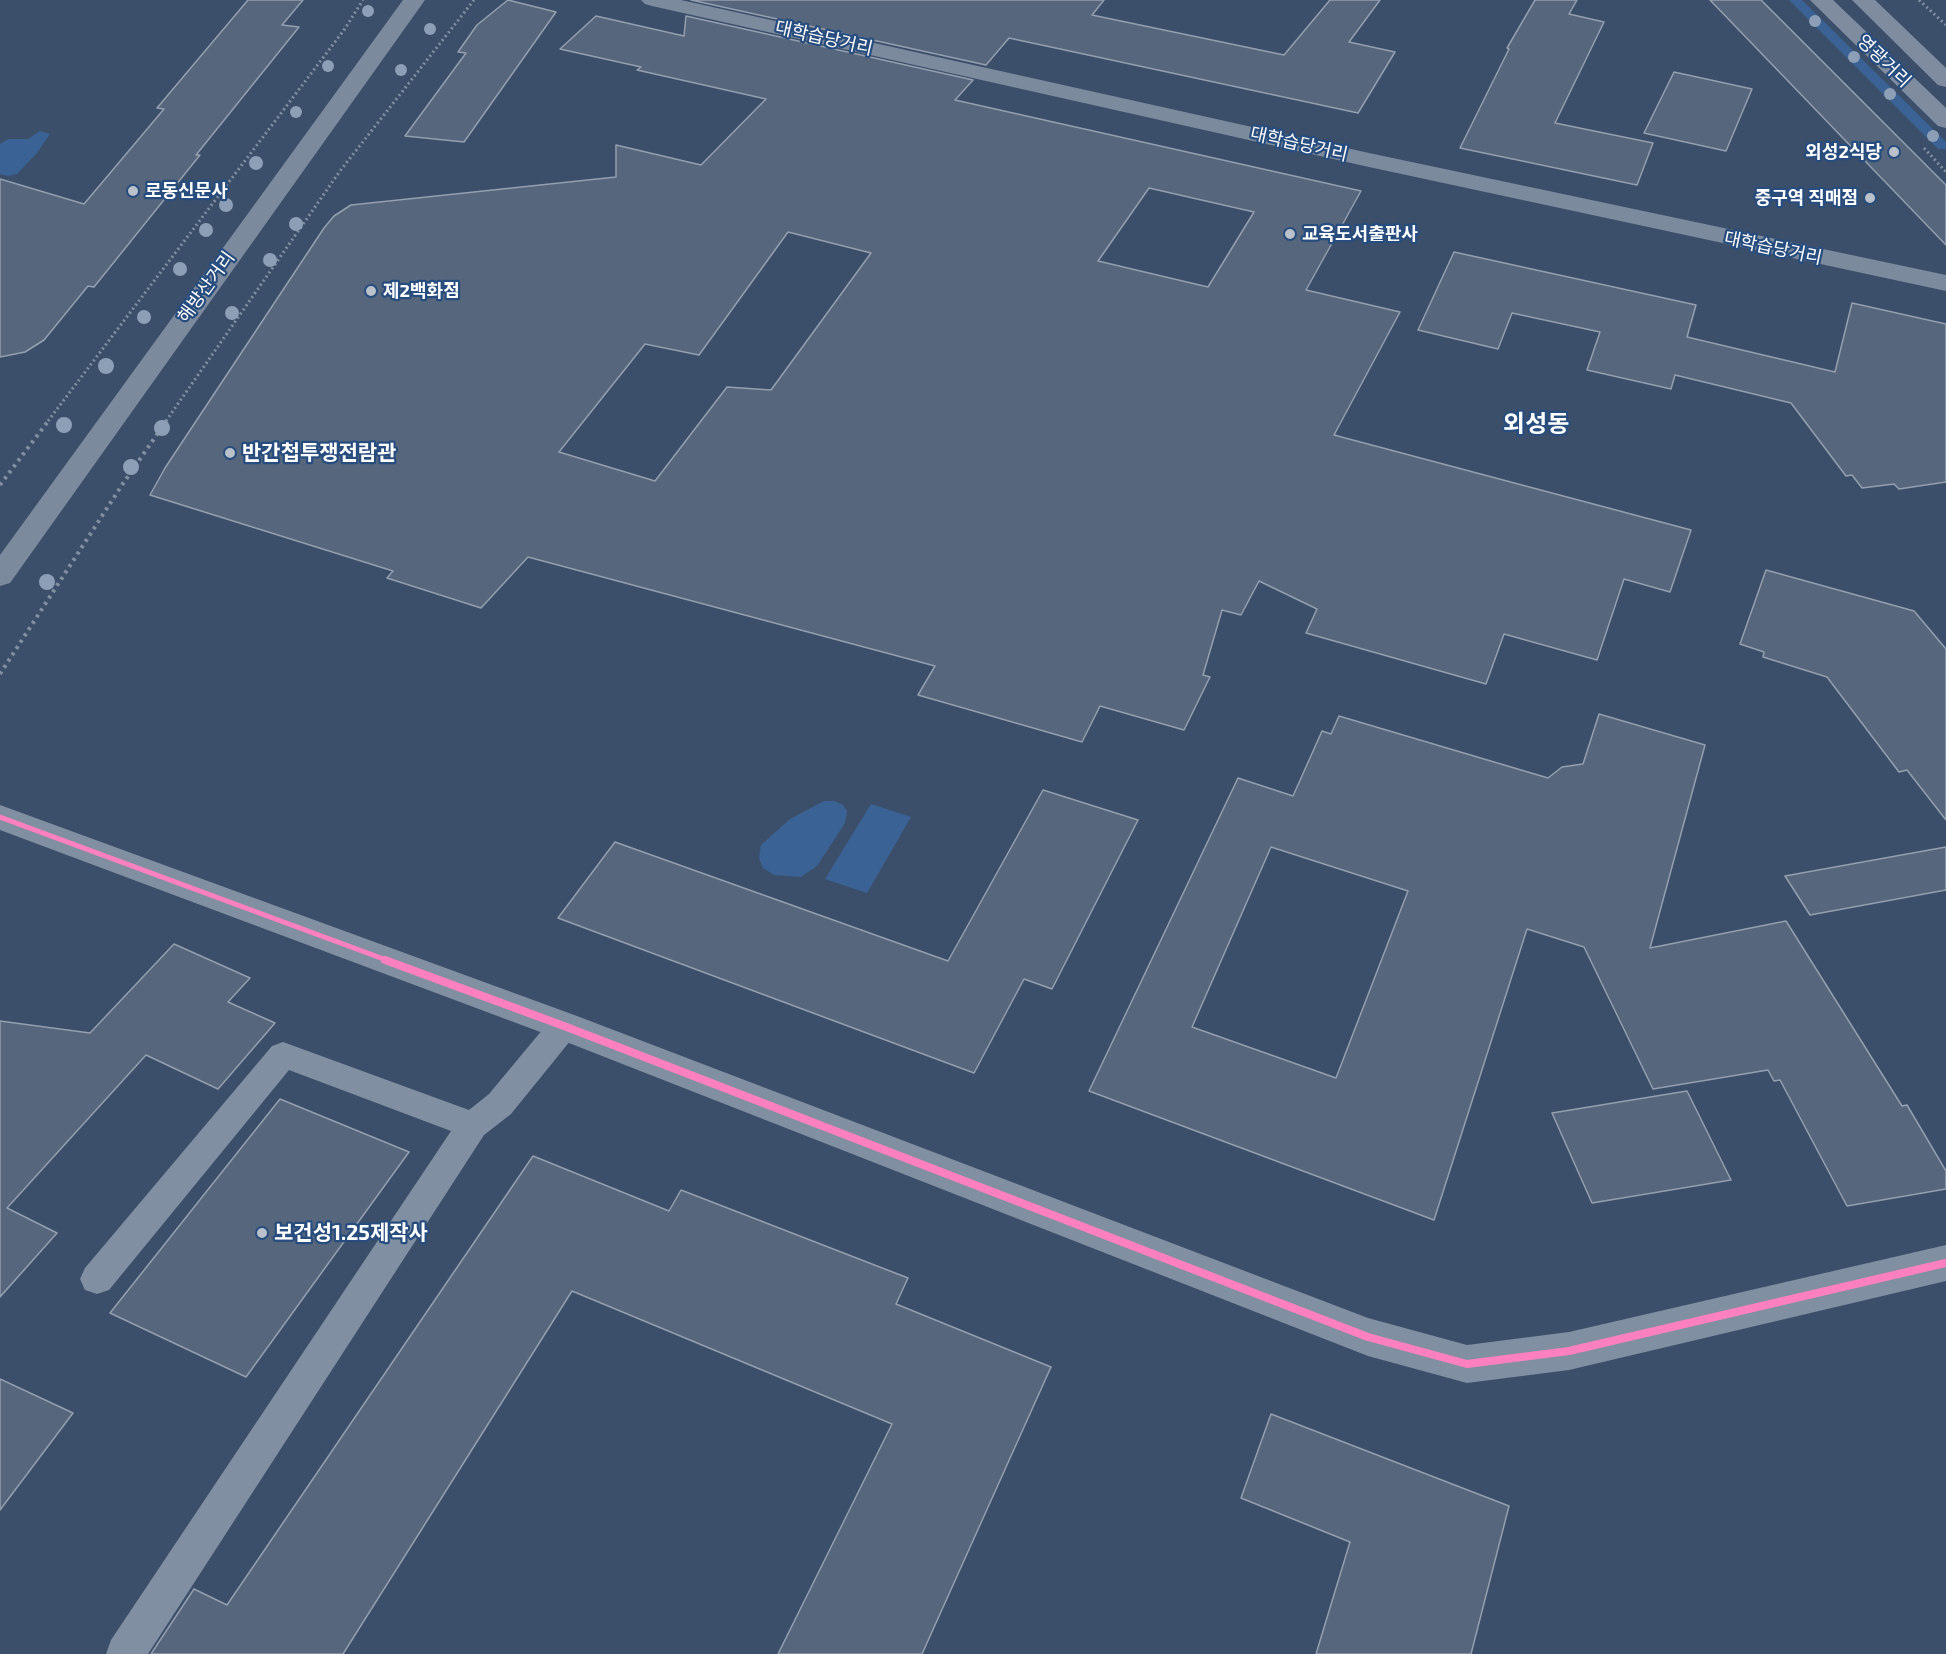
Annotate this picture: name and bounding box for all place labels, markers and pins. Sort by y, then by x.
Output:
place label: 외성2식당 [1805,141,1882,163]
marker: 외성2식당 [1887,145,1901,159]
place label: 로동신문사 [145,180,228,202]
marker: 로동신문사 [126,184,140,198]
place label: 중구역 직매점 [1755,187,1858,209]
marker: 중구역 직매점 [1863,191,1877,205]
place label: 교육도서출판사 [1302,223,1418,245]
marker: 교육도서출판사 [1283,227,1297,241]
place label: 제2백화점 [383,280,460,302]
marker: 제2백화점 [364,284,378,298]
place label: 반간첩투쟁전람관 [242,440,397,466]
marker: 반간첩투쟁전람관 [223,446,237,460]
place label: 보건성1.25제작사 [274,1220,428,1246]
marker: 보건성1.25제작사 [255,1226,269,1240]

